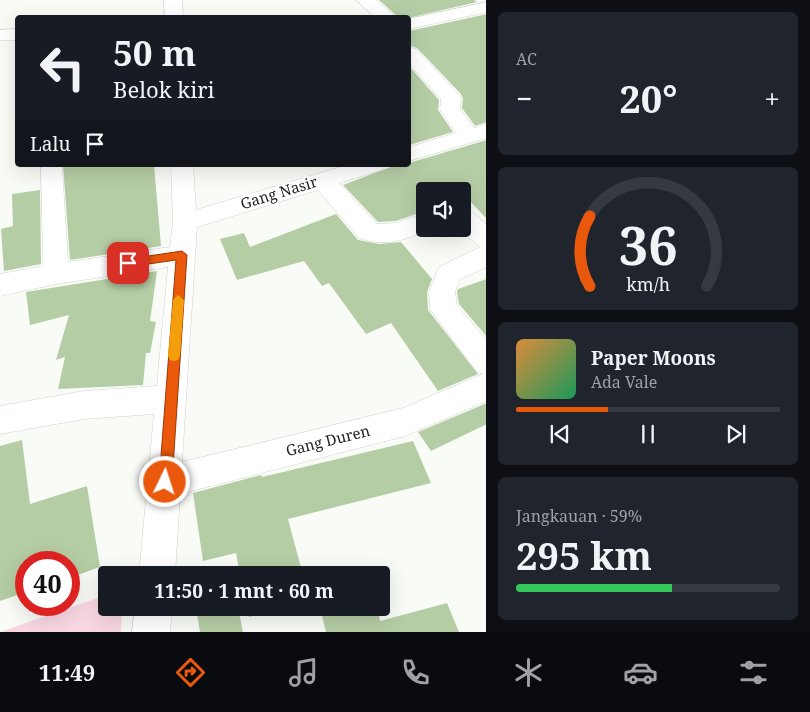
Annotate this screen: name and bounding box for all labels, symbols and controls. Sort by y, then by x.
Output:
text: 50 m [113,29,196,76]
icon: left [30,35,95,100]
text: AC [516,48,537,70]
text: 20° [619,72,677,124]
text: Belok kiri [113,74,215,104]
text: − [516,79,532,117]
text: + [764,79,780,117]
icon: arrive [81,130,109,158]
text: Lalu [30,131,71,157]
street label: Gang Nasir [238,171,320,213]
map controls [416,182,471,237]
button: sound [416,182,471,237]
text: 36 [619,209,677,280]
pin [107,242,149,284]
icon: arrive [114,249,142,277]
text: km/h [626,272,670,296]
text: Paper Moons [591,345,716,371]
text: Ada Vale [591,371,657,393]
street label: Gang Duren [284,420,372,460]
icon: previous [546,420,574,448]
icon: pause [634,420,662,448]
icon: next [722,420,750,448]
position arrow [138,455,190,507]
text: Jangkauan · 59% [516,505,642,527]
text: 295 km [516,529,652,581]
speed limit sign: 40 [15,551,80,616]
text: 11:50 · 1 mnt · 60 m [154,578,334,604]
icon: directions [173,655,208,690]
icon: music [286,655,321,690]
icon: phone [398,655,433,690]
icon: climate [511,655,546,690]
icon: car [623,655,658,690]
icon: filters [736,655,771,690]
text: 11:49 [39,657,95,687]

